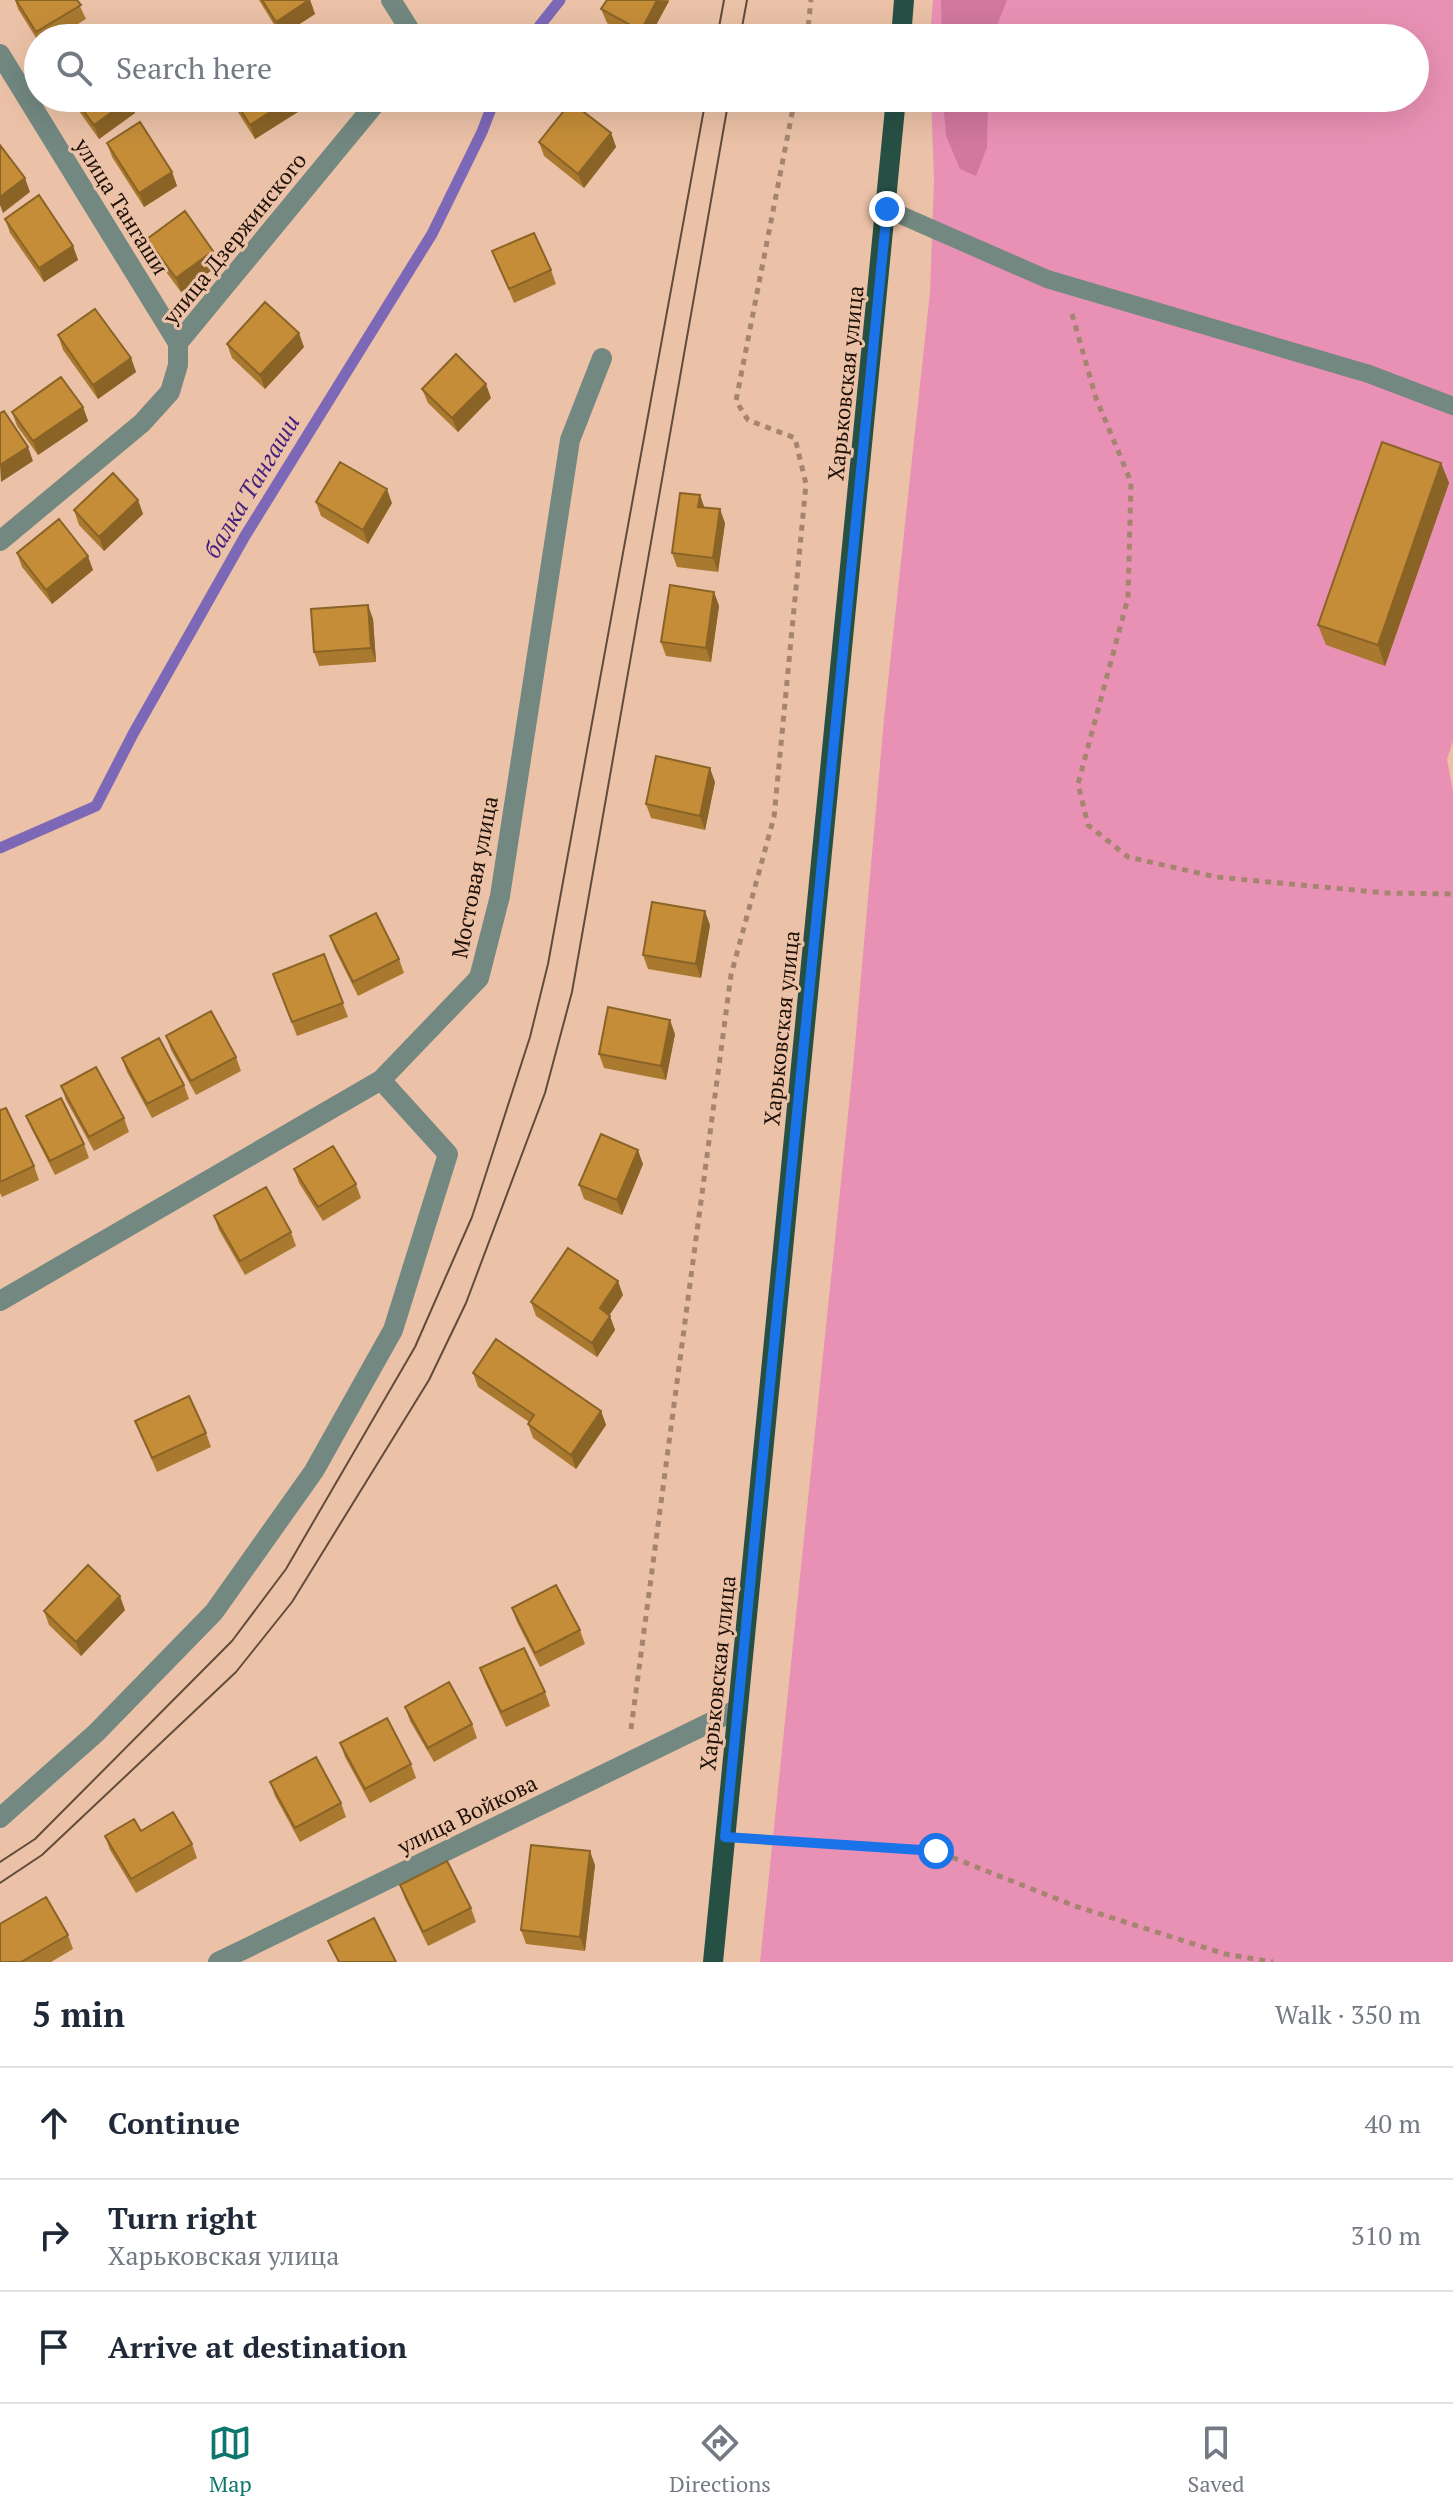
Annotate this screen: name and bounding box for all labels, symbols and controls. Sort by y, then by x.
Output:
search box [24,24,1429,112]
icon: search [52,46,96,90]
text: Search here [116,48,272,88]
street label: улица Тангаши [68,131,176,280]
street label: улица Дзержинского [155,146,312,331]
route end [869,191,905,227]
street label: Харьковская улица [820,284,870,482]
water label: балка Тангаши [196,408,306,564]
street label: Мостовая улица [444,793,504,961]
street label: Харьковская улица [756,929,806,1127]
street label: Харьковская улица [692,1574,742,1772]
street label: улица Войкова [392,1768,542,1861]
route start [918,1833,954,1869]
text: 5 min [32,1992,125,2037]
text: Walk · 350 m [1275,1997,1421,2031]
icon: ahead [32,2101,76,2145]
text: Continue [108,2103,240,2143]
text: 40 m [1365,2106,1421,2140]
text: Turn right [108,2198,257,2238]
icon: right [32,2213,76,2257]
text: 310 m [1351,2218,1421,2252]
text: Харьковская улица [108,2238,339,2272]
icon: arrive [32,2325,76,2369]
text: Arrive at destination [108,2327,407,2367]
tab: Map [208,2421,252,2498]
tab: Directions [669,2421,771,2498]
tab: Saved [1188,2421,1245,2498]

